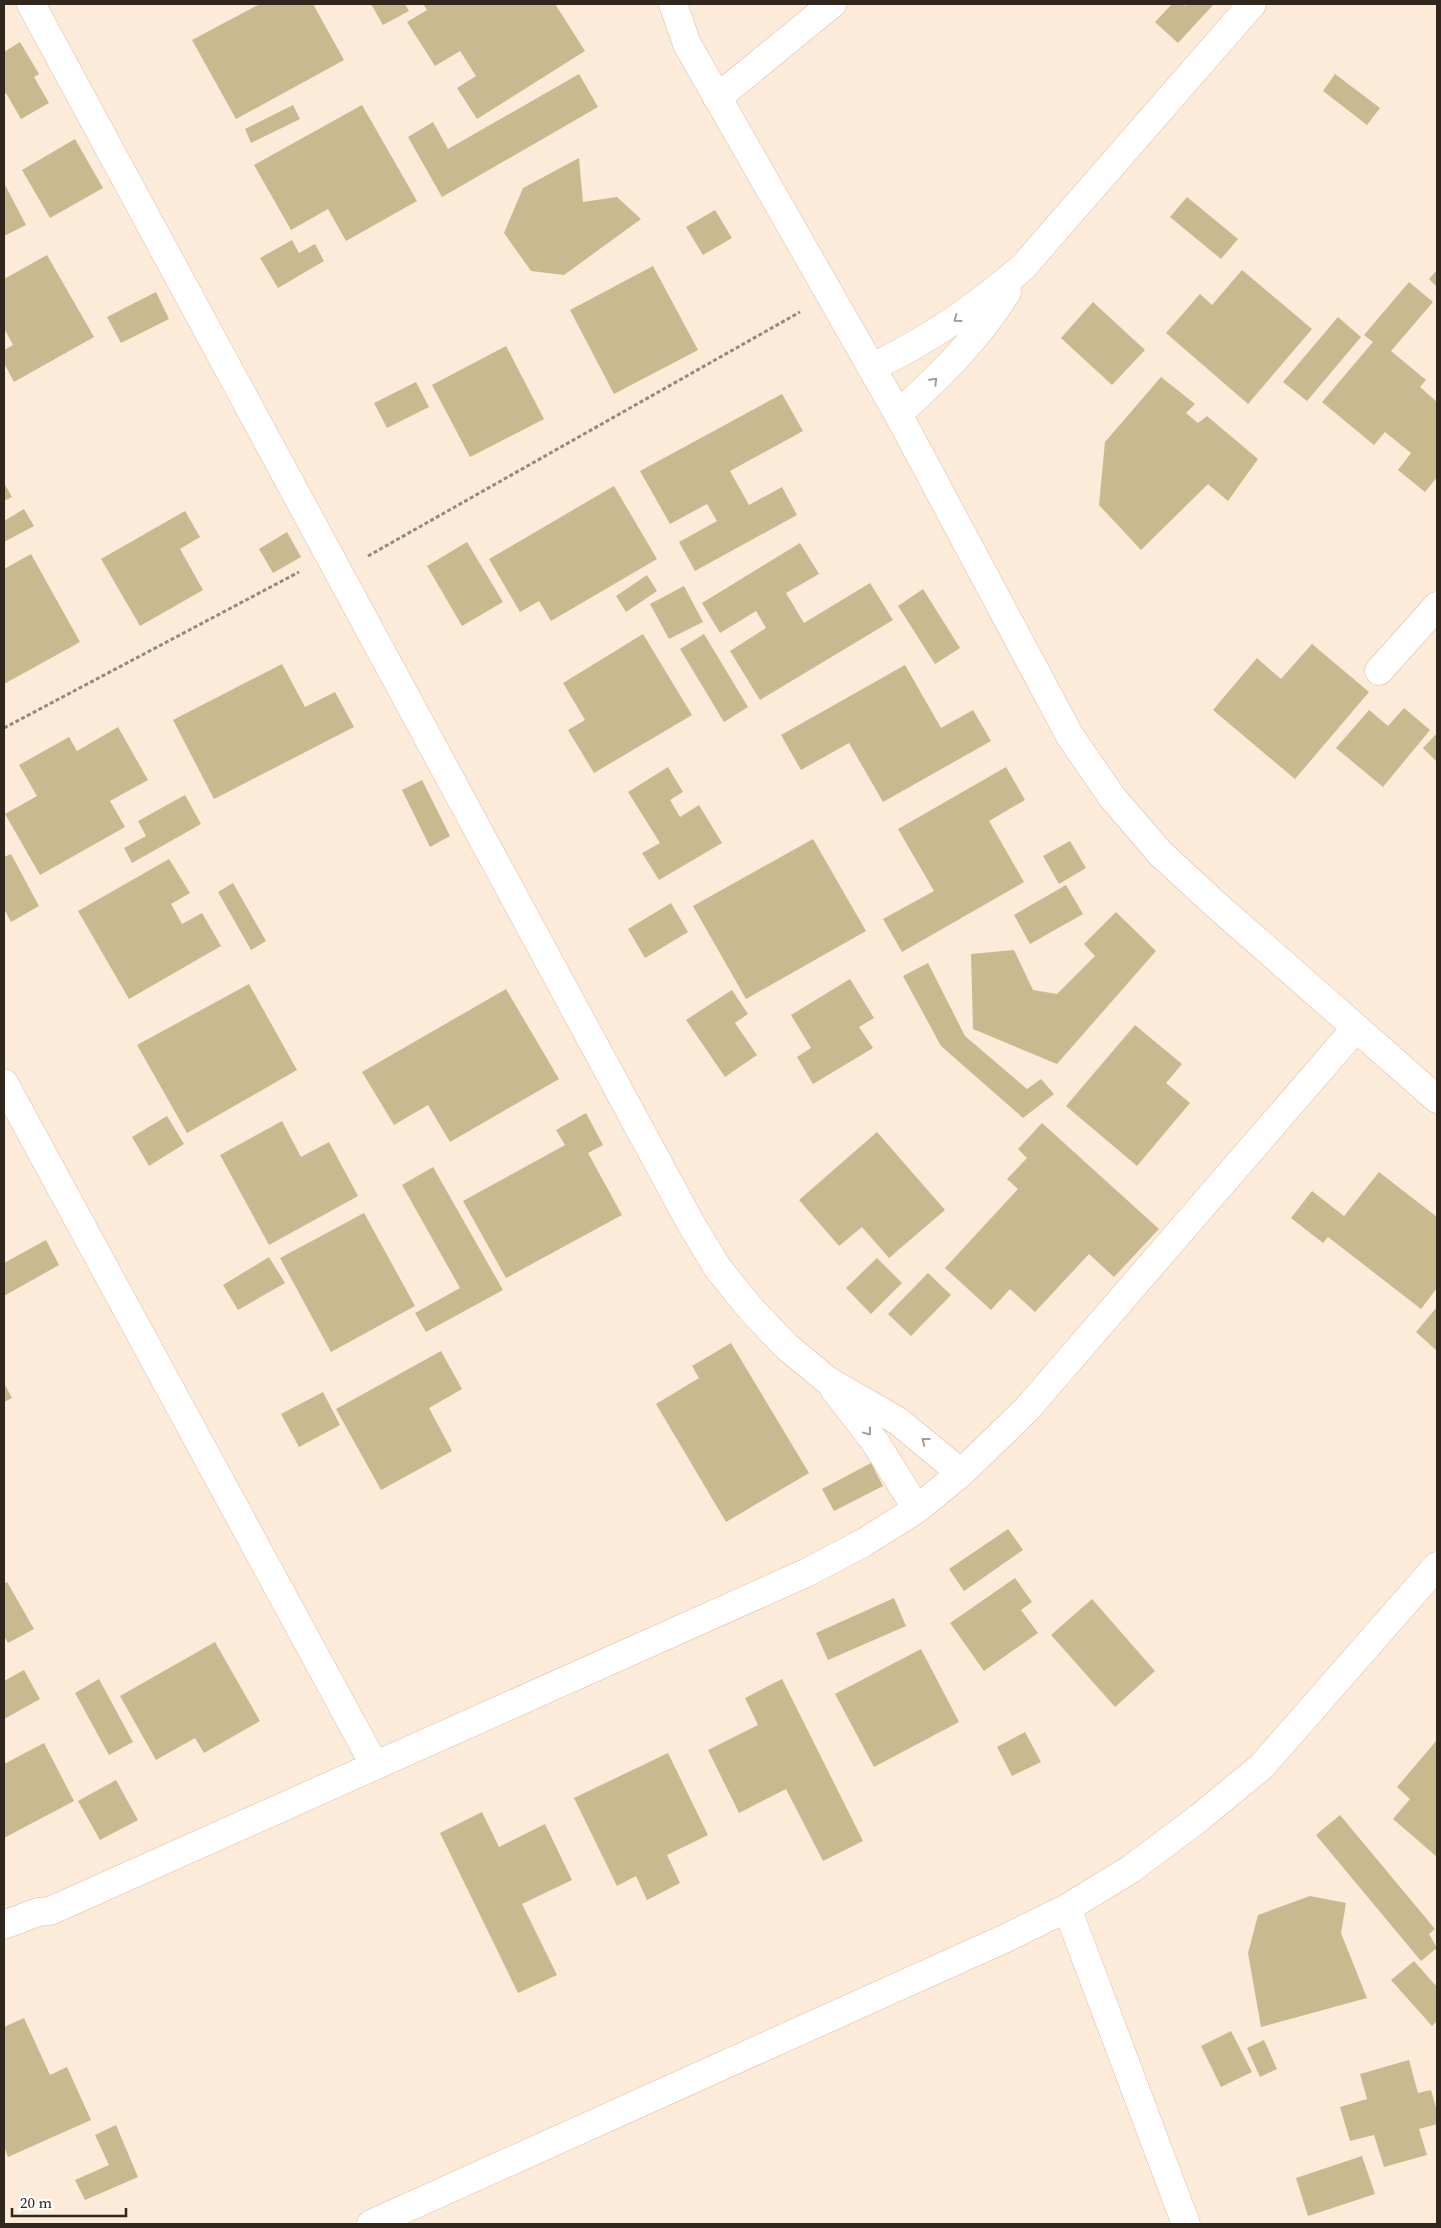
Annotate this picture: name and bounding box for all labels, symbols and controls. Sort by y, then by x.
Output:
one-way arrow [954,313,963,323]
one-way arrow [928,378,937,387]
one-way arrow [862,1426,871,1436]
one-way arrow [922,1439,931,1447]
scale bar [12,2186,126,2218]
text: 20 m [20,2192,52,2213]

